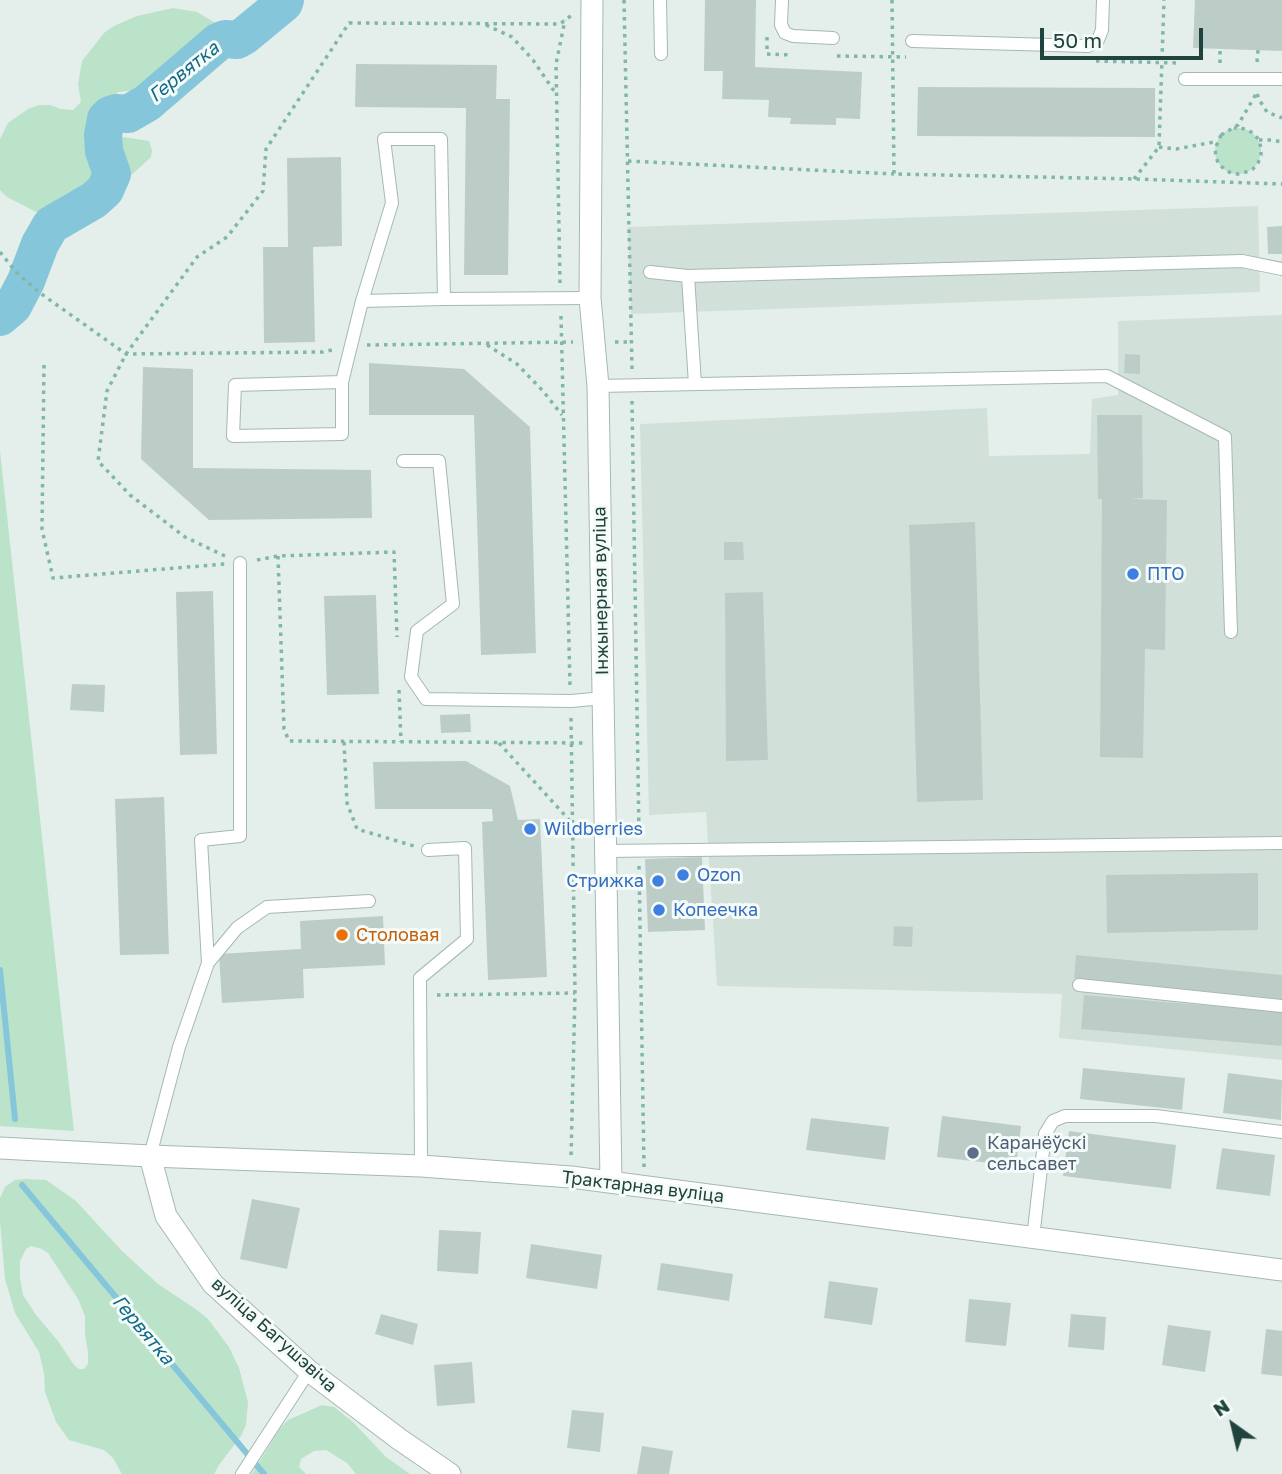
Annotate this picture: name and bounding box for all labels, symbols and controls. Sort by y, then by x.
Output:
scale bar [1044,14,1207,58]
text: 50 m [1053,27,1102,53]
water label: Гервятка [144,37,224,107]
street label: Інжынерная вуліца [589,506,613,676]
place label: ПТО [1147,563,1185,585]
marker: ПТО [1125,566,1141,582]
place label: Wildberries [544,818,643,840]
marker: Wildberries [522,821,538,837]
place label: Ozon [697,864,741,886]
marker: Ozon [675,867,691,883]
place label: Стрижка [566,870,644,892]
marker: Стрижка [650,873,666,889]
place label: Копеечка [673,899,758,921]
marker: Копеечка [651,902,667,918]
place label: Столовая [356,924,439,946]
marker: Столовая [334,927,350,943]
place label: Каранёўскі сельсавет [987,1132,1087,1174]
marker: Каранёўскі сельсавет [965,1145,981,1161]
street label: Трактарная вуліца [561,1166,725,1208]
street label: вуліца Багушэвіча [207,1273,341,1397]
water label: Гервятка [107,1291,179,1369]
north arrow [1198,1390,1268,1460]
text: N [1209,1394,1233,1421]

